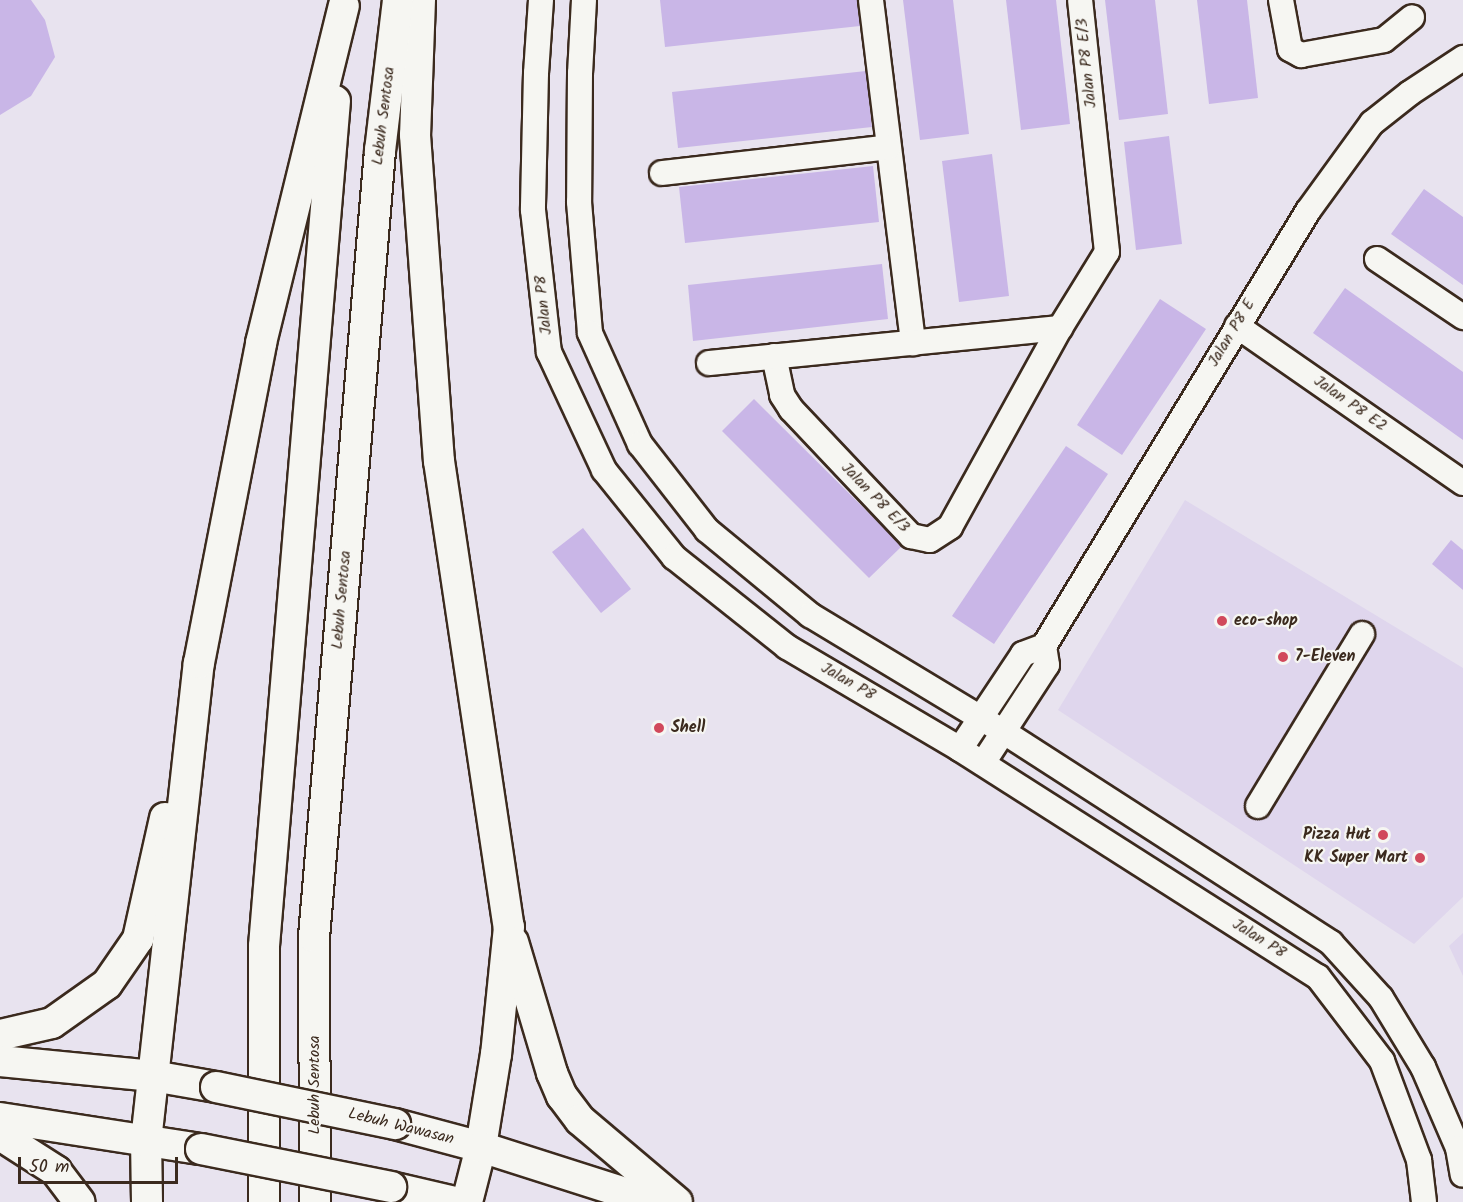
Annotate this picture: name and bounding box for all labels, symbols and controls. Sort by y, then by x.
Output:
street label: Jalan P8 E/3 [1073,17,1101,109]
street label: Lebuh Sentosa [368,66,400,166]
street label: Jalan P8 [531,274,557,336]
street label: Jalan P8 E [1204,296,1260,370]
street label: Jalan P8 E2 [1310,372,1390,436]
street label: Jalan P8 E/3 [837,459,913,537]
street label: Lebuh Sentosa [328,550,356,650]
place label: eco-shop [1234,611,1298,631]
marker: eco-shop [1215,614,1229,628]
place label: 7-Eleven [1295,647,1355,667]
marker: 7-Eleven [1276,650,1290,664]
street label: Jalan P8 [817,659,879,705]
place label: Shell [671,718,705,738]
marker: Shell [652,721,666,735]
place label: Pizza Hut [1303,825,1371,845]
marker: Pizza Hut [1376,828,1390,842]
place label: KK Super Mart [1304,848,1408,868]
marker: KK Super Mart [1413,851,1427,865]
street label: Jalan P8 [1229,915,1289,963]
street label: Lebuh Sentosa [305,1035,325,1135]
street label: Lebuh Wawasan [346,1105,456,1149]
scale bar [21,1145,182,1183]
text: 50 m [29,1153,69,1182]

